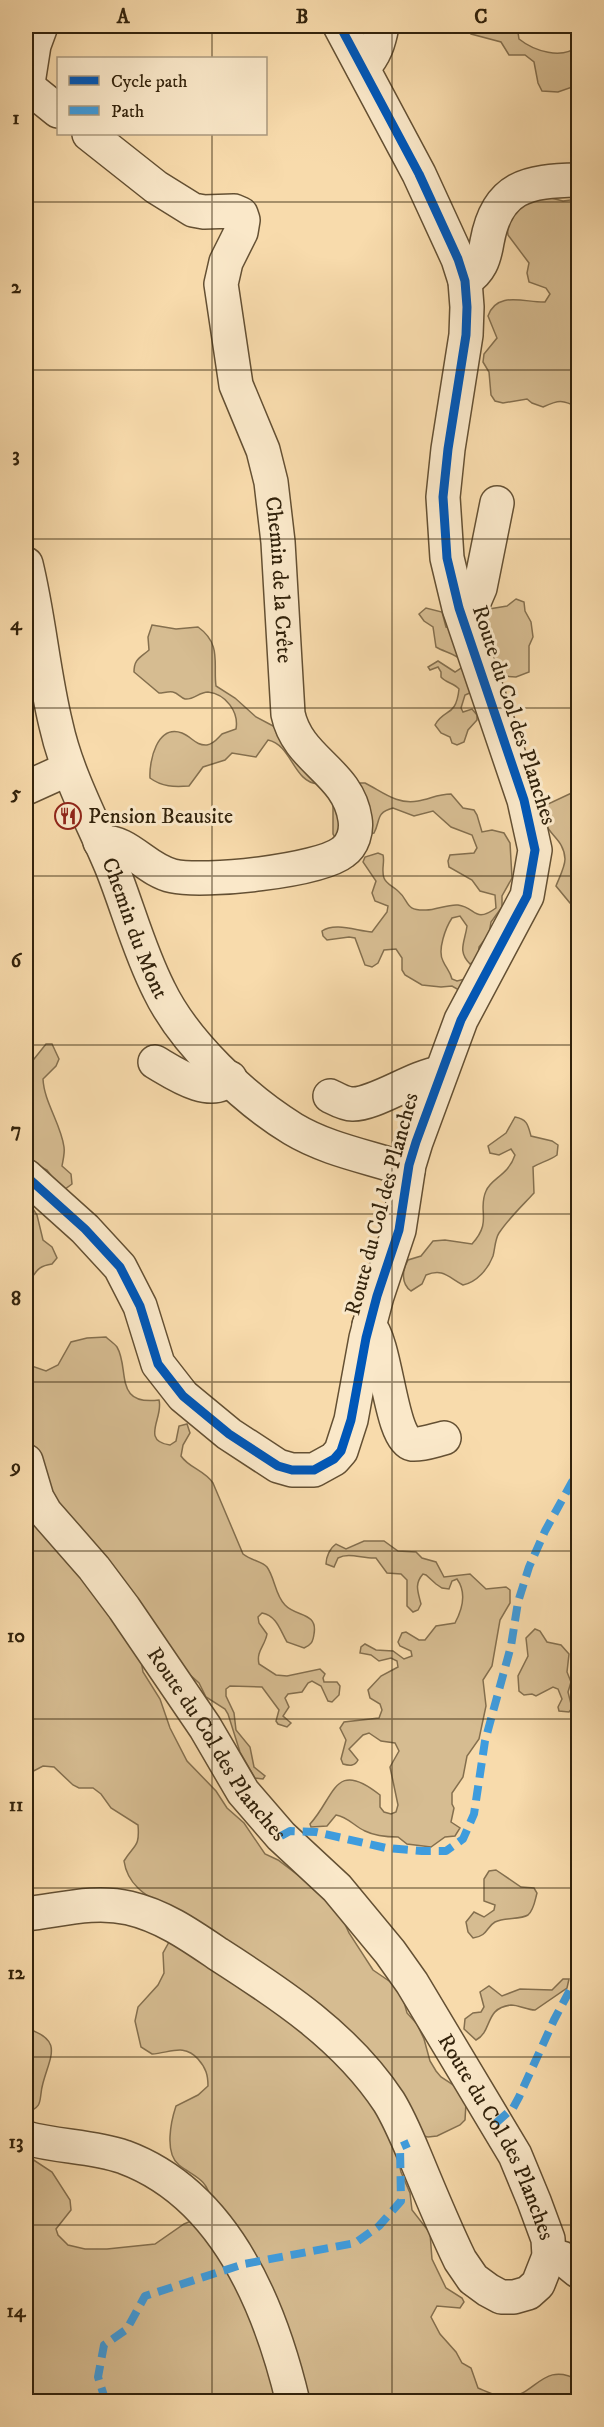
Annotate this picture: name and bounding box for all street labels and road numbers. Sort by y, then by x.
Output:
street label: Chemin de la Crête [259,495,299,664]
street label: Route du Col des Planches [466,602,562,828]
street label: Chemin du Mont [96,853,175,1003]
street label: Route du Col des Planches [339,1090,425,1318]
street label: Route du Col des Planches [141,1642,293,1846]
street label: Route du Col des Planches [432,2029,561,2244]

